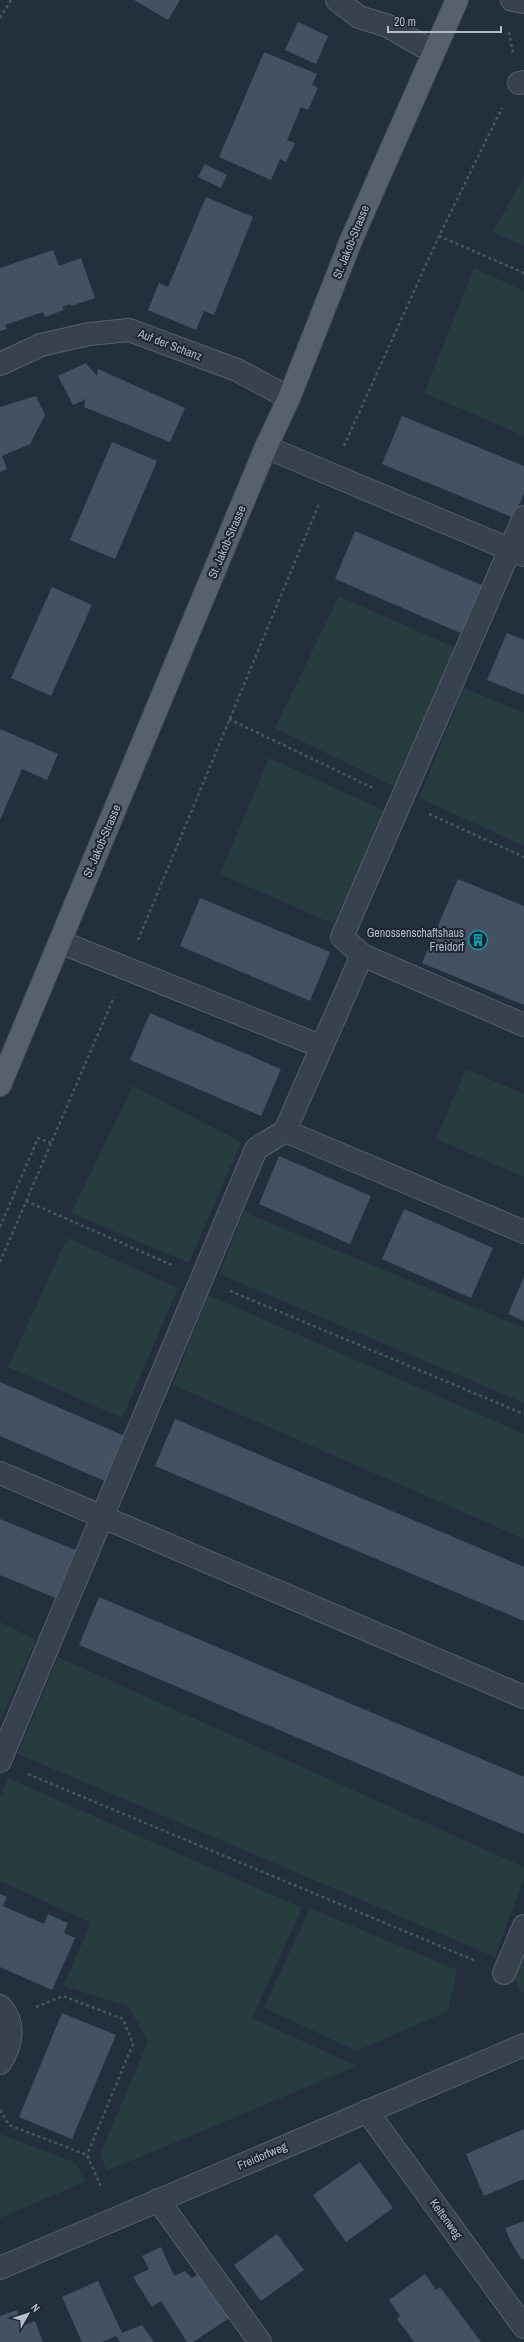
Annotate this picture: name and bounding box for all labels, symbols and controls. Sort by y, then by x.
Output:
scale bar [388,8,501,34]
text: 20 m [394,14,416,30]
street label: St. Jakob-Strasse [329,203,373,281]
street label: Auf der Schanz [135,325,204,365]
street label: St. Jakob-Strasse [204,503,250,581]
street label: St. Jakob-Strasse [79,802,125,880]
place label: Genossenschaftshaus Freidorf [367,925,464,955]
building icon: Genossenschaftshaus Freidorf [467,929,489,951]
street label: Freidorfweg [235,2138,290,2174]
street label: Keltenweg [426,2196,466,2243]
north arrow [8,2294,48,2334]
text: N [28,2301,43,2315]

